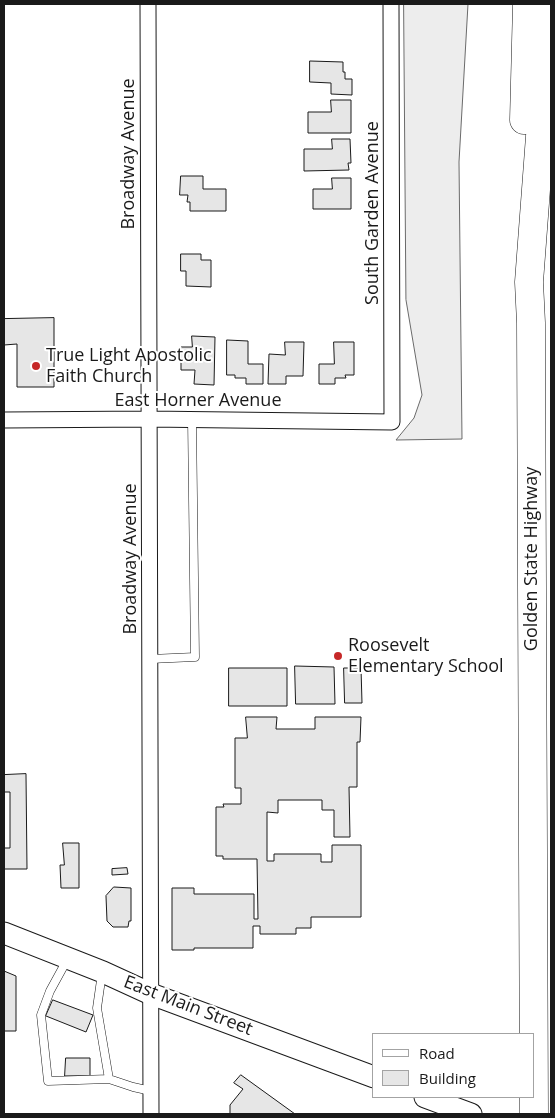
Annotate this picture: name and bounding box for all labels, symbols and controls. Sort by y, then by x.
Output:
street label: Broadway Avenue [118,78,140,230]
street label: South Garden Avenue [362,121,384,305]
place label: True Light Apostolic Faith Church [46,345,212,388]
marker: True Light Apostolic Faith Church [30,360,42,372]
street label: East Horner Avenue [115,390,281,412]
street label: Golden State Highway [521,467,543,651]
street label: Broadway Avenue [120,483,142,635]
place label: Roosevelt Elementary School [348,635,504,678]
marker: Roosevelt Elementary School [332,650,344,662]
street label: East Main Street [120,971,256,1041]
legend [372,1033,535,1098]
text: Road [419,1043,455,1063]
text: Building [419,1068,476,1088]

